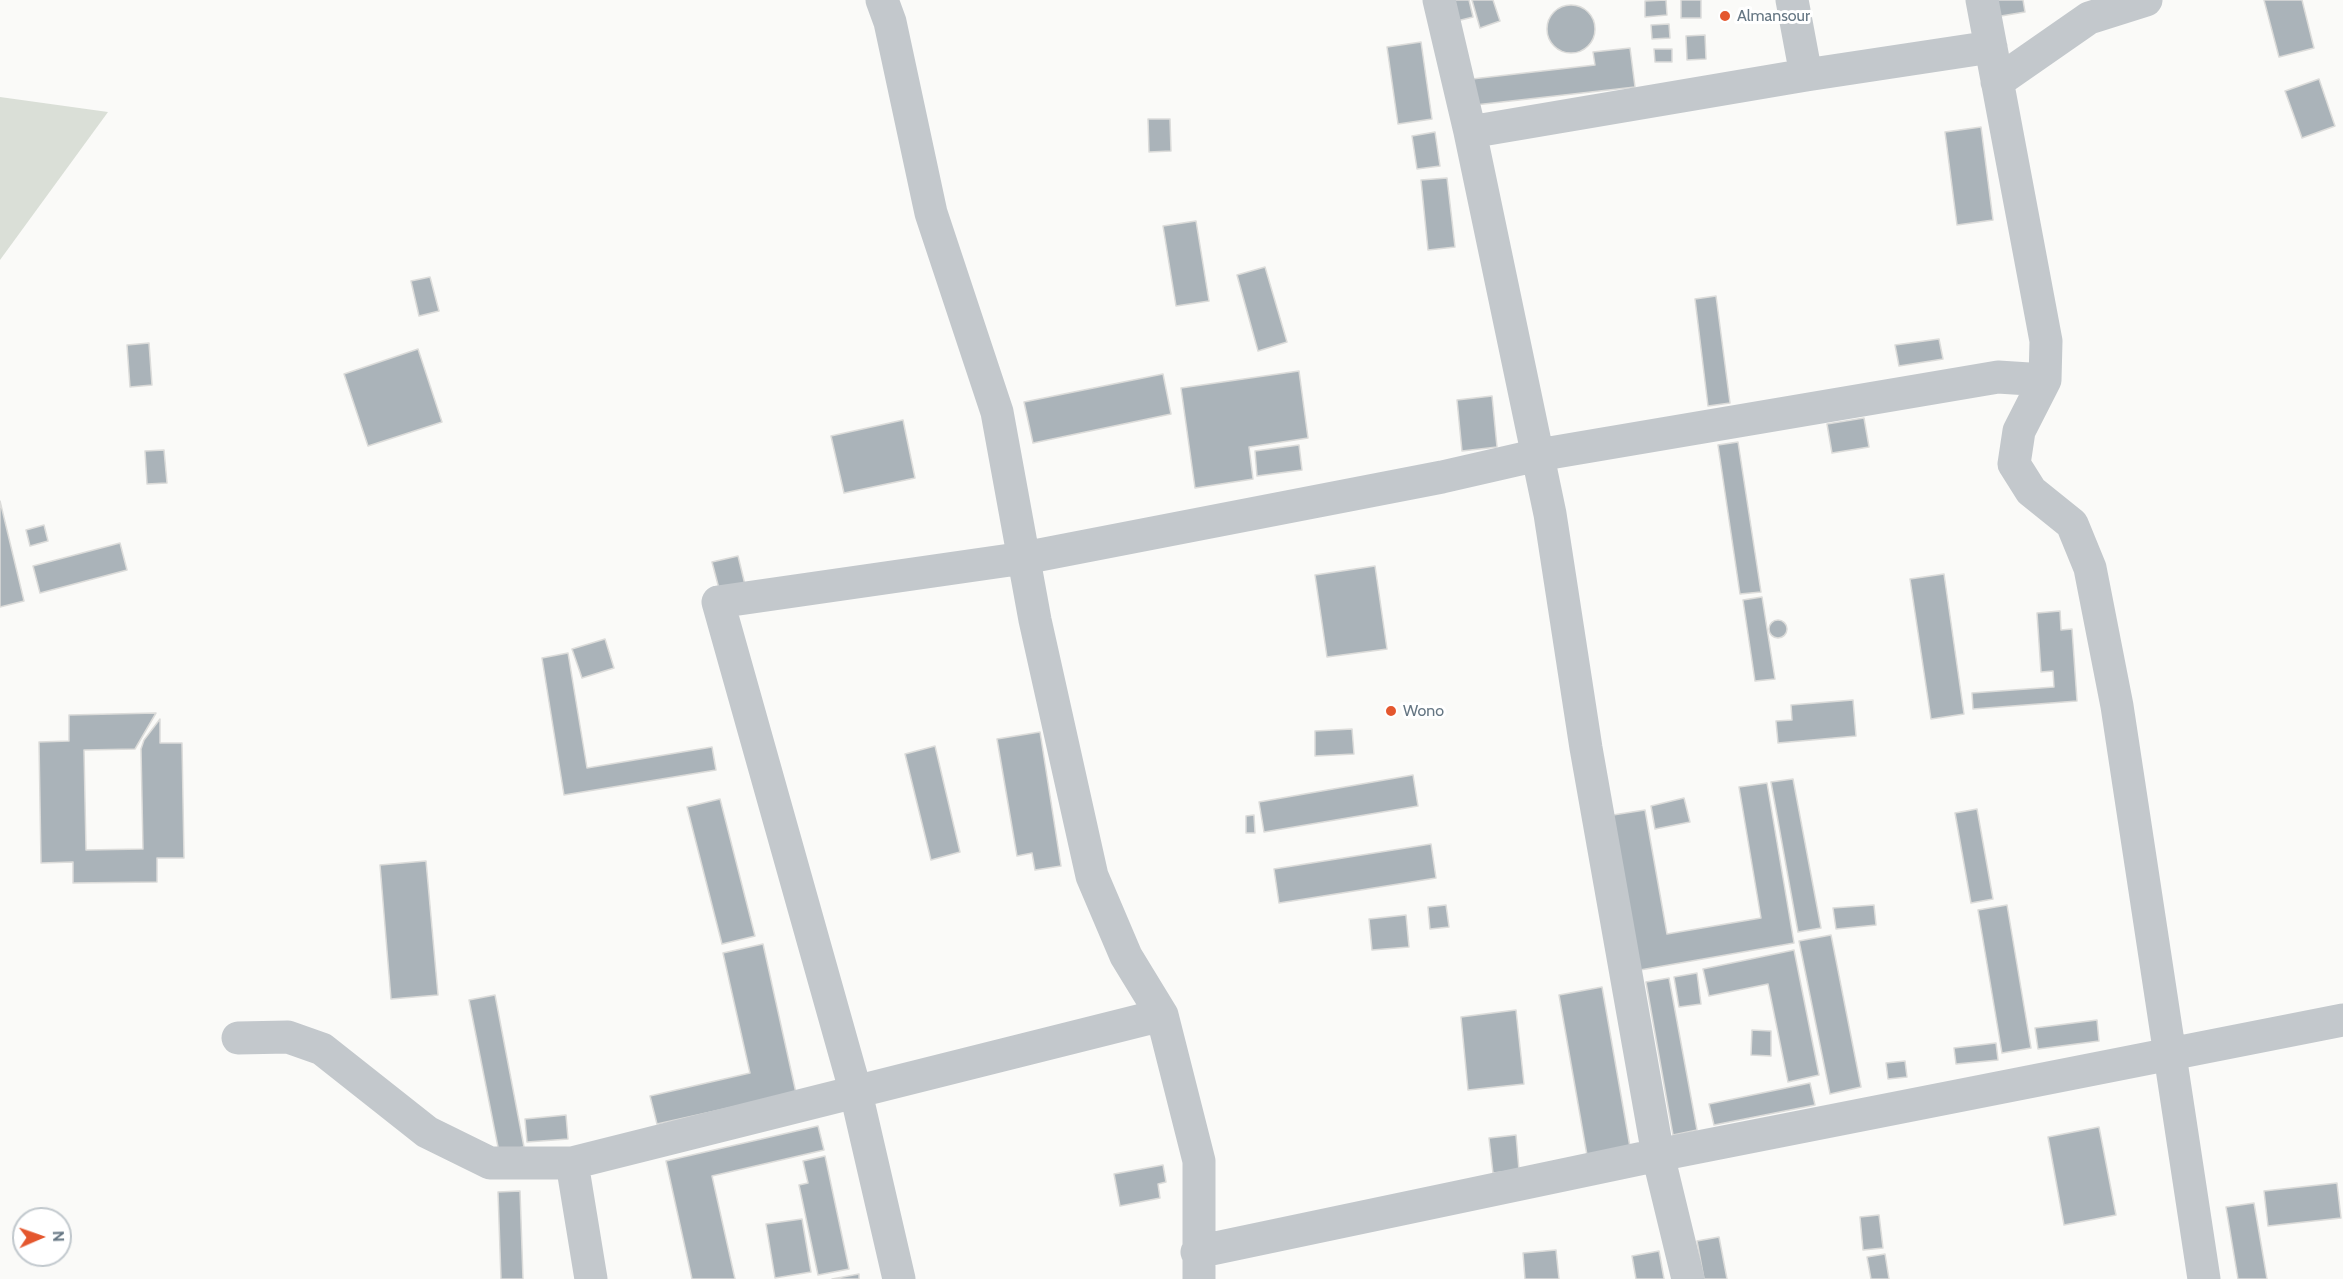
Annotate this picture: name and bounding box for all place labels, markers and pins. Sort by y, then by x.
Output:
place label: Almansour [1737,6,1810,26]
marker: Almansour [1718,9,1732,23]
place label: Wono [1403,701,1444,721]
marker: Wono [1384,704,1398,718]

